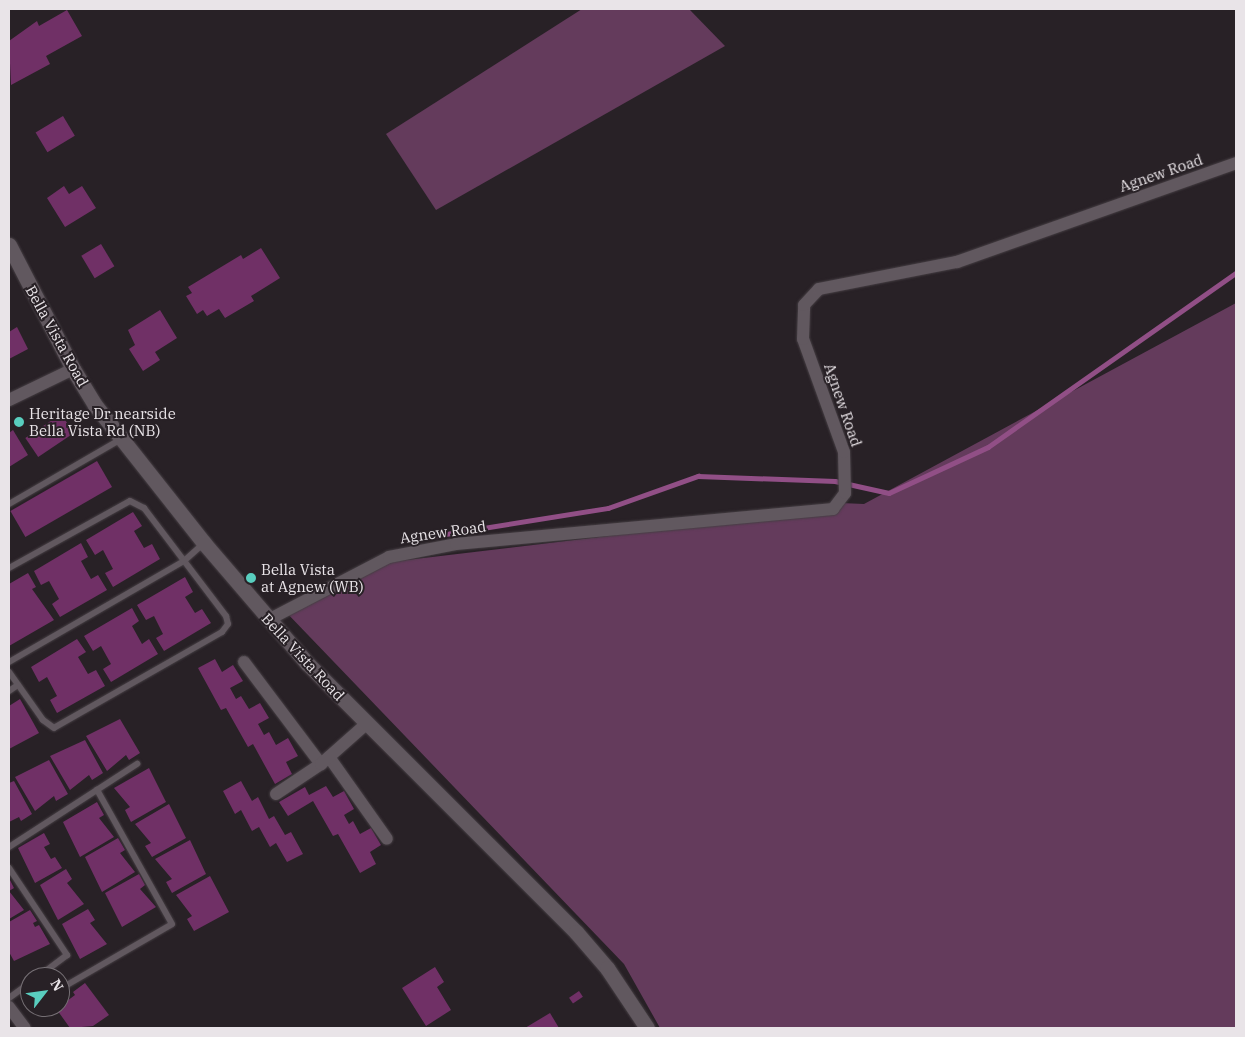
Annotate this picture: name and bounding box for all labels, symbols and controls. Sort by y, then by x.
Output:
street label: Agnew Road [1117,150,1205,196]
street label: Bella Vista Road [22,282,92,390]
street label: Agnew Road [820,361,866,449]
place label: Heritage Dr nearside Bella Vista Rd (NB) [29,404,176,439]
marker: Heritage Dr nearside Bella Vista Rd (NB) [13,416,25,428]
street label: Agnew Road [399,517,487,547]
place label: Bella Vista at Agnew (WB) [261,560,364,595]
marker: Bella Vista at Agnew (WB) [245,572,257,584]
street label: Bella Vista Road [258,610,348,704]
north arrow [20,967,70,1017]
text: N [47,976,68,994]

